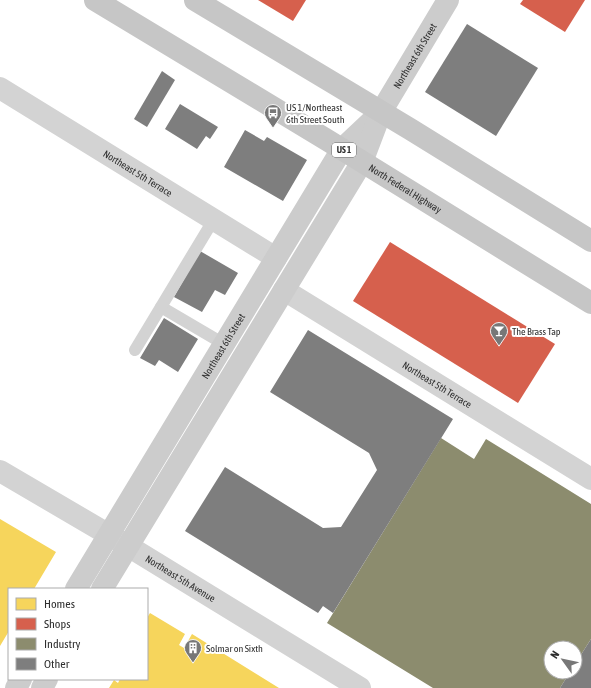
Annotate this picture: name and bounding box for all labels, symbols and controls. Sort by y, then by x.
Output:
street label: Northeast 6th Street [391,21,438,90]
place label: US 1/Northeast 6th Street South [286,102,345,125]
bus stop icon: US 1/Northeast 6th Street South [263,103,283,128]
road number: US 1 [332,143,356,157]
street label: Northeast 5th Terrace [101,148,175,199]
street label: North Federal Highway [367,162,444,215]
street label: Northeast 6th Street [199,311,247,380]
bar icon: The Brass Tap [489,321,509,346]
place label: The Brass Tap [512,326,561,337]
street label: Northeast 5th Terrace [401,359,474,410]
street label: Northeast 5th Avenue [144,553,218,604]
legend [8,588,148,680]
text: Homes [44,597,75,611]
text: Shops [44,617,70,631]
text: Industry [44,637,81,651]
building icon: Solmar on Sixth [183,638,203,663]
north arrow [543,640,583,680]
place label: Solmar on Sixth [206,643,263,654]
text: N [548,649,561,661]
text: Other [44,657,70,671]

